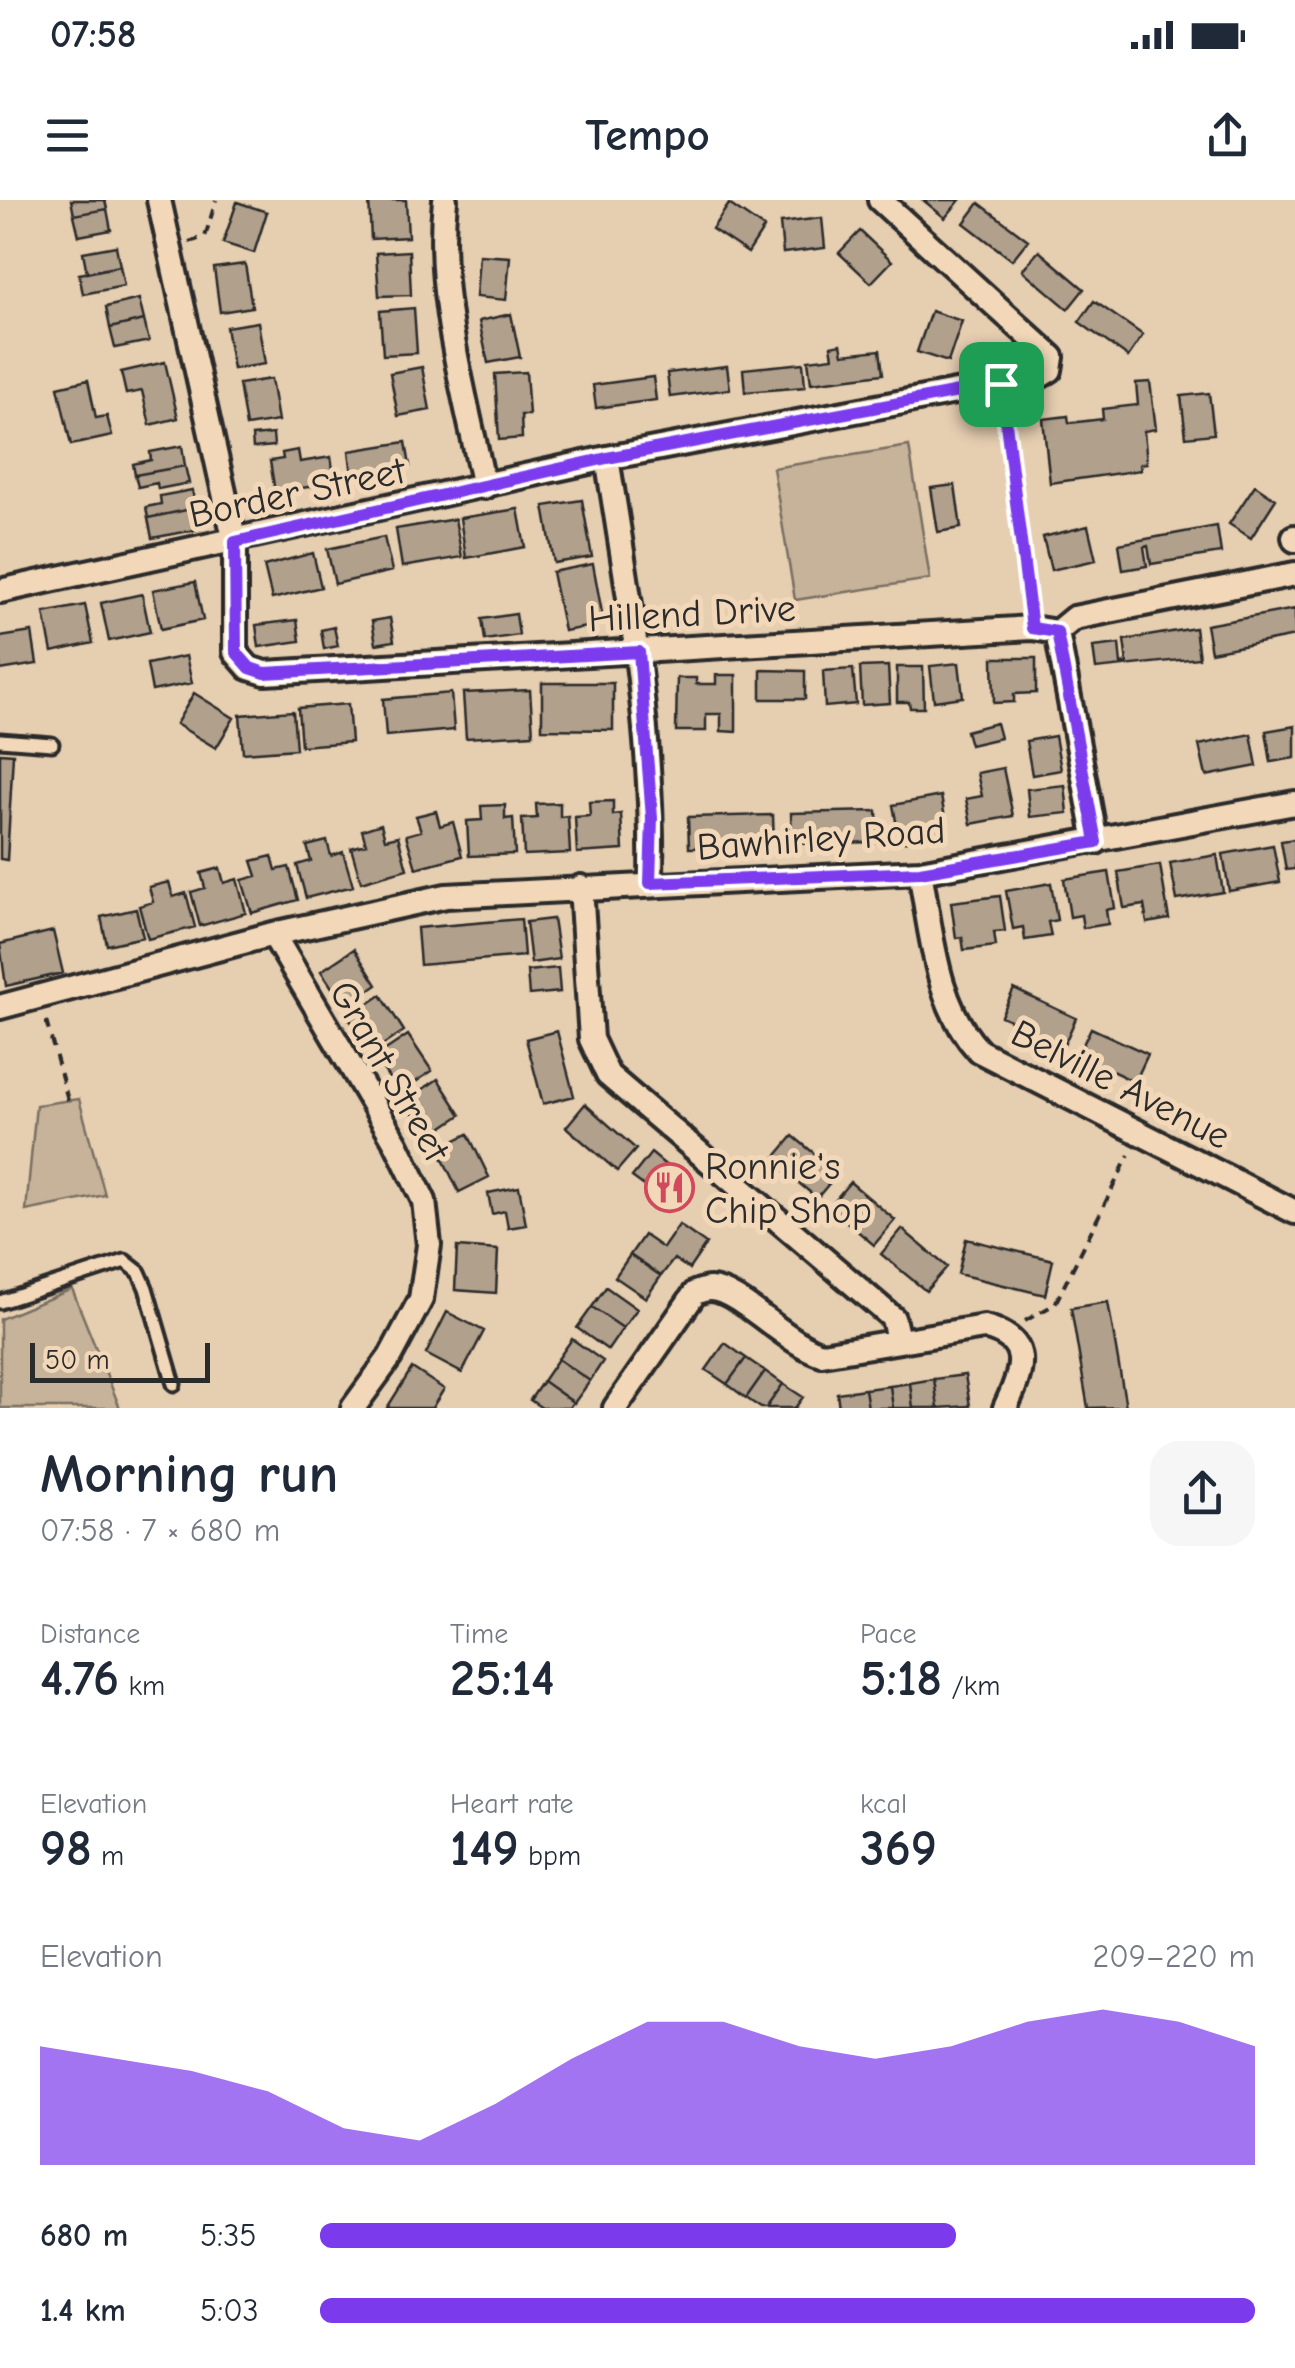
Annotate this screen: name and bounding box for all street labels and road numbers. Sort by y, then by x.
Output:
street label: Border Street [185,448,410,537]
street label: Hillend Drive [587,587,797,641]
street label: Bawhirley Road [695,808,947,870]
street label: Grant Street [320,973,459,1170]
street label: Belville Avenue [1004,1011,1237,1159]

